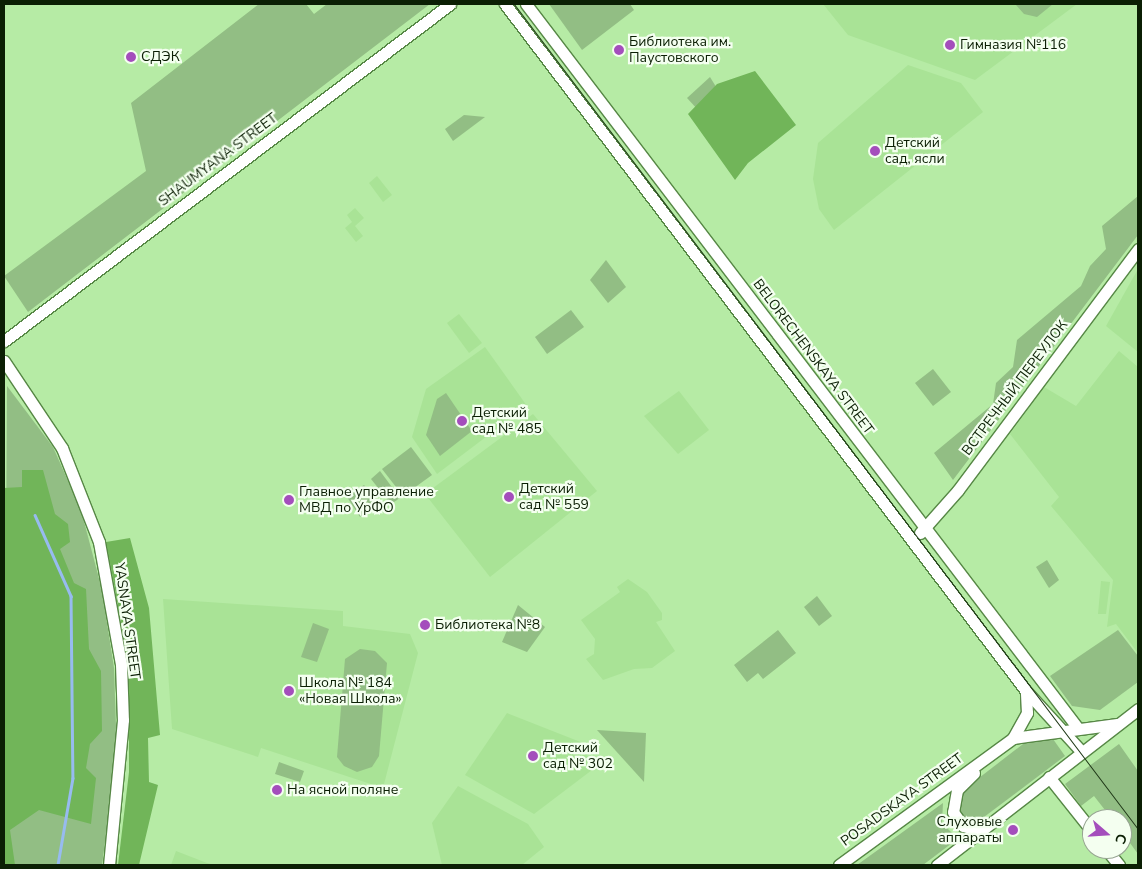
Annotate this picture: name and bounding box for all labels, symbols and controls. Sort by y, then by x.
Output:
place label: Библиотека им. Паустовского [629,34,731,66]
place label: Гимназия №116 [960,37,1066,53]
marker: Гимназия №116 [944,39,956,51]
marker: Библиотека им. Паустовского [613,44,625,56]
place label: СДЭК [141,49,180,65]
marker: СДЭК [125,51,137,63]
street label: SHAUMYANA STREET [155,110,281,210]
place label: Детский сад, ясли [885,135,945,168]
marker: Детский сад, ясли [869,145,881,157]
street label: BELORECHENSKAYA STREET [749,276,877,438]
street label: ВСТРЕЧНЫЙ ПЕРЕУЛОК [959,317,1071,459]
place label: Детский сад № 485 [472,405,542,438]
marker: Детский сад № 485 [456,415,468,427]
place label: Детский сад № 559 [519,481,589,514]
place label: Главное управление МВД по УрФО [299,484,434,516]
marker: Детский сад № 559 [503,491,515,503]
marker: Главное управление МВД по УрФО [283,494,295,506]
street label: YASNAYA STREET [110,561,144,681]
place label: Библиотека №8 [435,617,540,633]
marker: Библиотека №8 [419,619,431,631]
place label: Школа № 184 «Новая Школа» [299,675,402,708]
marker: Школа № 184 «Новая Школа» [283,685,295,697]
place label: Детский сад № 302 [543,740,613,772]
marker: Детский сад № 302 [527,750,539,762]
street label: POSADSKAYA STREET [838,750,966,850]
place label: На ясной поляне [287,782,398,798]
marker: На ясной поляне [271,784,283,796]
north arrow [1082,809,1132,859]
place label: Слуховые аппараты [937,814,1002,846]
marker: Слуховые аппараты [1006,823,1020,837]
text: С [1110,831,1131,846]

